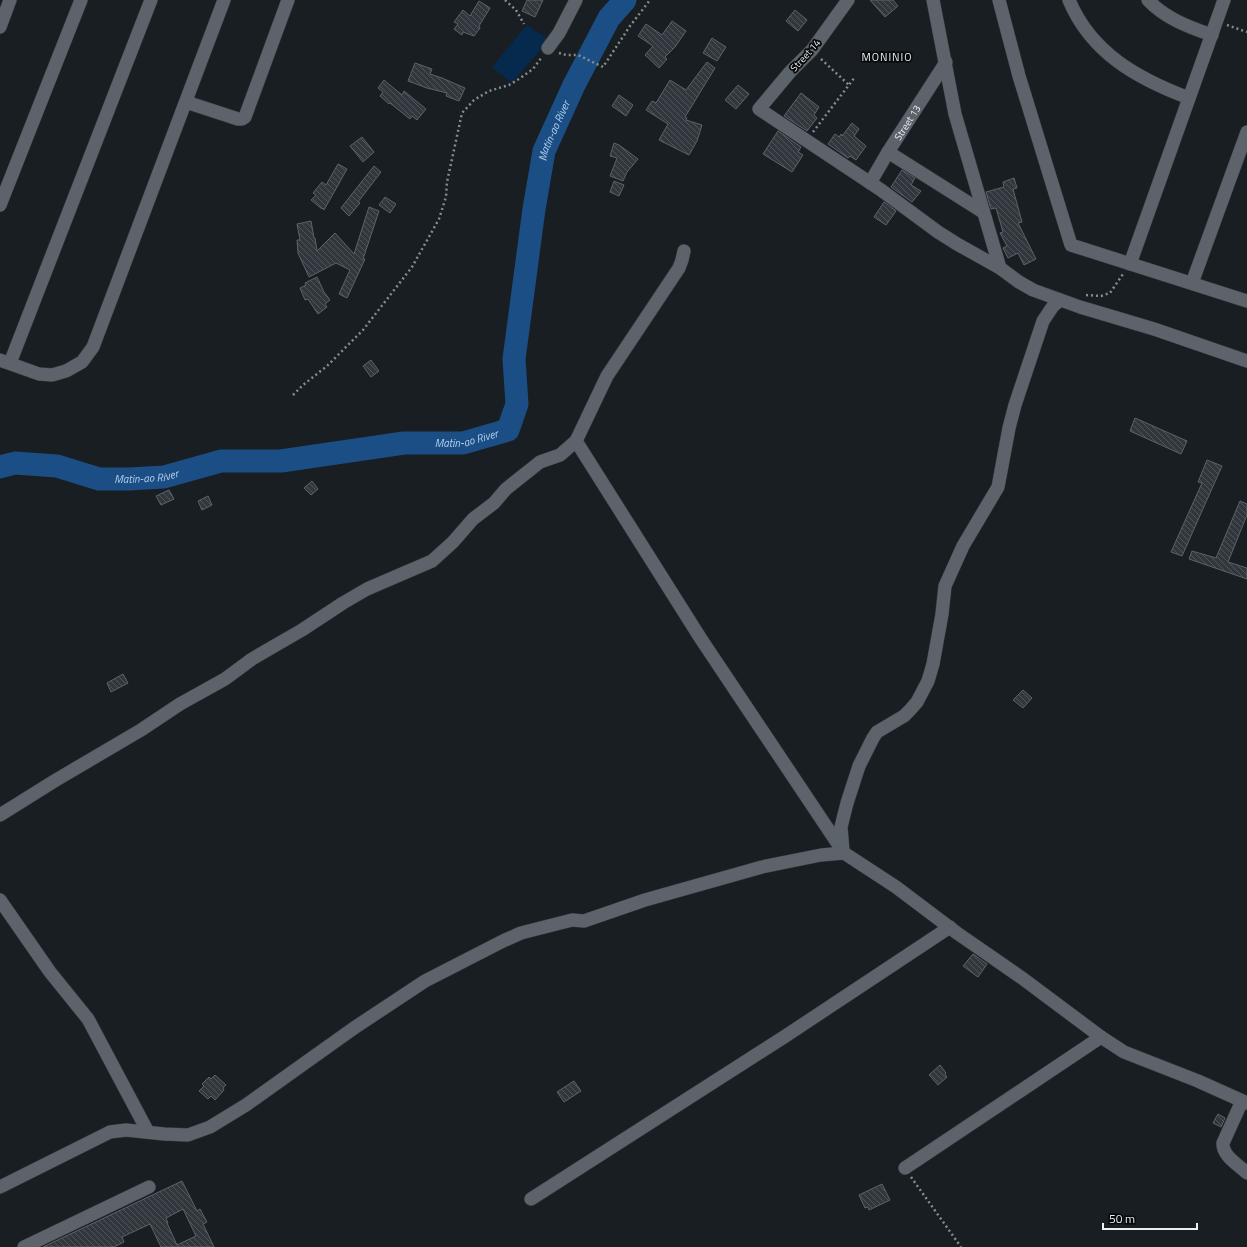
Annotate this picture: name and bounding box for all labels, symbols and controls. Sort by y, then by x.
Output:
street label: Street 14 [787,35,824,75]
district label: MONINIO [861,49,913,65]
water label: Matin-ao River [534,97,574,162]
street label: Street 13 [891,102,924,143]
water label: Matin-ao River [435,425,501,451]
water label: Matin-ao River [114,465,182,487]
scale bar [1103,1205,1197,1231]
text: 50 m [1109,1209,1135,1228]

